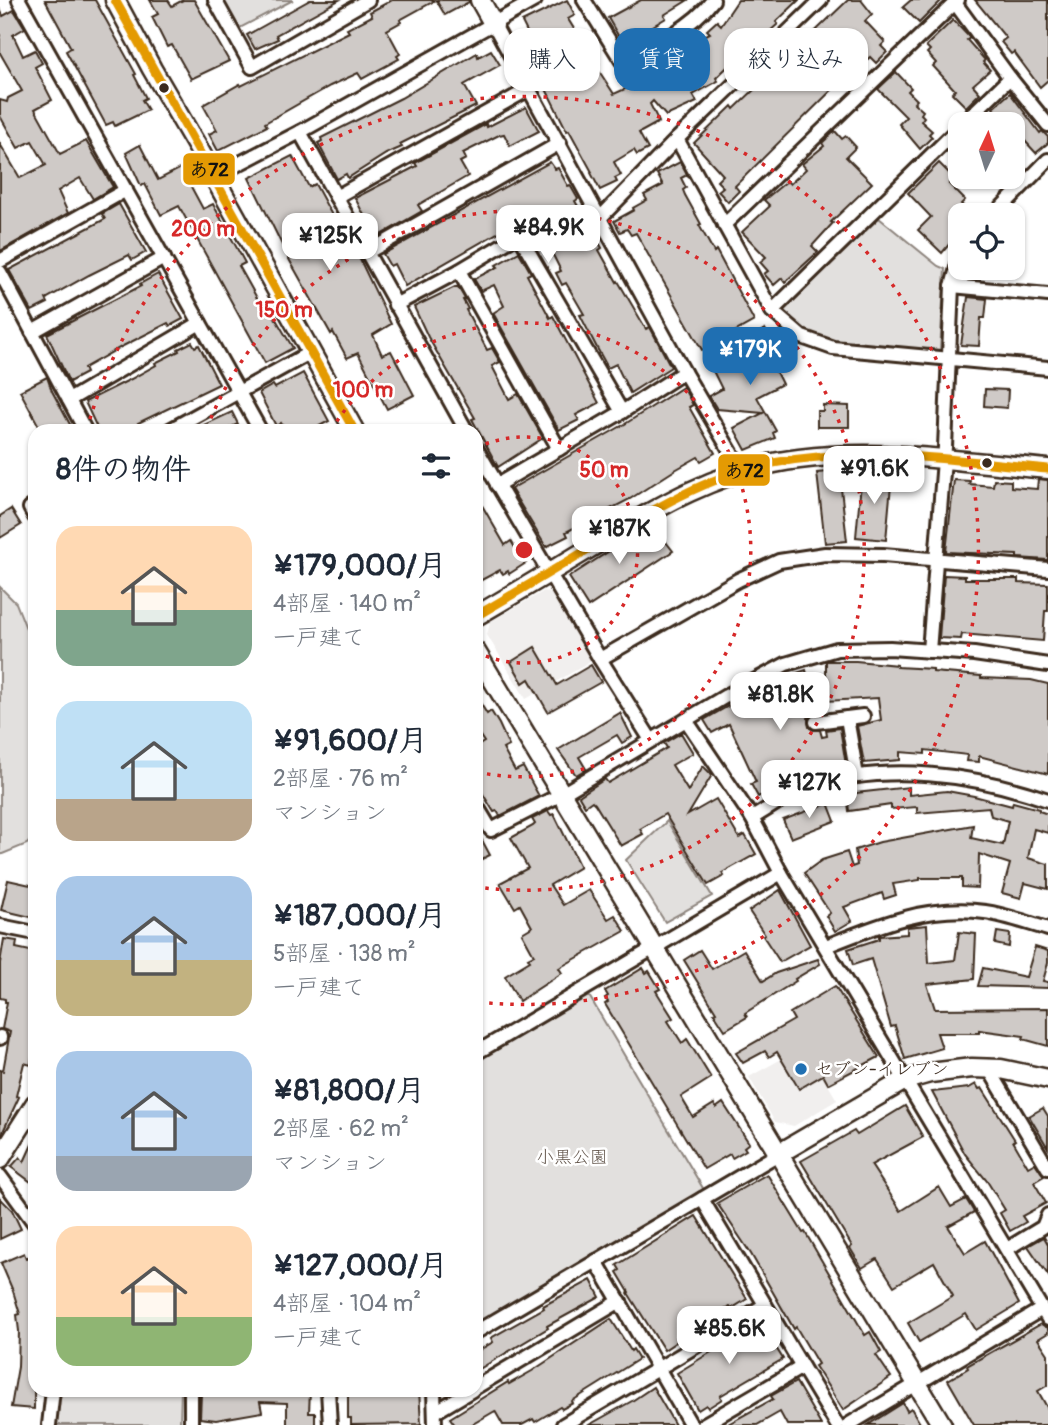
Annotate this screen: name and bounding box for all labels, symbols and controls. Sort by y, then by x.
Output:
chip: 購入 [504,28,600,91]
chip: 賃貸 [614,28,710,91]
chip: 絞り込み [724,28,868,91]
unlabelled marker [157,81,171,95]
north arrow [948,112,1026,189]
map controls [948,112,1025,280]
line badge: あ72 [182,152,236,186]
text: あ72 [189,158,229,182]
button: locate [948,203,1025,280]
pin: ¥84.9K [491,205,605,265]
text: ¥84.9K [512,213,584,242]
pin: ¥125K [281,214,379,273]
text: 200 m [171,216,235,243]
text: ¥125K [298,221,362,250]
text: 150 m [255,297,313,324]
pin: ¥179K [701,328,799,387]
text: ¥179K [719,335,781,364]
text: 100 m [333,377,393,404]
icon: filters [417,447,455,485]
pin: ¥91.6K [817,447,931,506]
text: 8件の物件 [56,451,191,488]
line badge: あ72 [717,453,771,487]
text: ¥91.6K [839,454,909,483]
unlabelled marker [980,456,994,470]
text: 50 m [580,457,629,484]
text: あ72 [724,459,764,483]
pin: ¥187K [570,506,668,566]
text: ¥187K [588,514,650,543]
centre of rings [512,538,536,562]
text: ¥179,000/月 [273,547,447,584]
icon: home [112,554,196,638]
text: 4部屋 · 140 m² [273,589,421,618]
text: 一戸建て [273,623,365,652]
pin: ¥81.8K [723,672,837,732]
text: ¥81.8K [746,680,814,709]
text: ¥91,600/月 [273,722,428,759]
icon: home [112,729,196,813]
pin: ¥127K [760,760,858,820]
text: 2部屋 · 76 m² [273,764,408,793]
text: ¥127K [777,768,841,797]
text: マンション [273,798,387,827]
text: ¥187,000/月 [273,897,446,934]
icon: home [112,904,196,988]
text: 5部屋 · 138 m² [273,939,416,968]
text: 一戸建て [273,973,365,1002]
place label: セブン-イレブン [815,1058,949,1081]
marker: セブン-イレブン [793,1061,809,1077]
text: ¥81,800/月 [273,1072,425,1109]
icon: home [112,1079,196,1163]
text: 2部屋 · 62 m² [273,1114,409,1143]
park label: 小黒公園 [536,1146,608,1169]
text: マンション [273,1148,387,1177]
text: ¥127,000/月 [273,1247,448,1284]
icon: home [112,1254,196,1338]
text: 4部屋 · 104 m² [273,1289,421,1318]
pin: ¥85.6K [672,1306,786,1366]
text: ¥85.6K [693,1314,765,1343]
text: 一戸建て [273,1323,365,1352]

